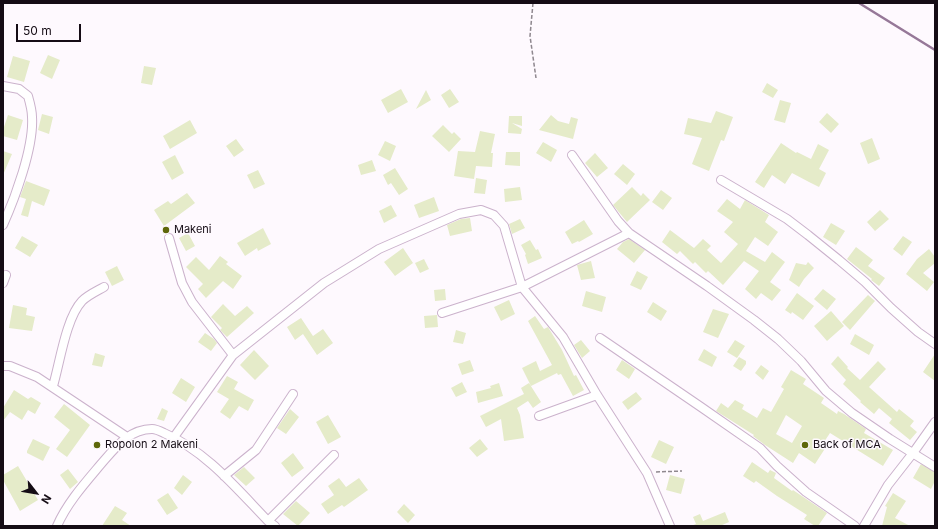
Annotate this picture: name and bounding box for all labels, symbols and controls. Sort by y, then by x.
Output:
scale bar [18,16,83,42]
text: 50 m [23,23,52,38]
place label: Makeni [174,223,211,237]
marker: Makeni [161,225,171,235]
place label: Ropolon 2 Makeni [105,438,198,452]
place label: Back of MCA [813,438,881,452]
marker: Ropolon 2 Makeni [92,440,102,450]
marker: Back of MCA [800,440,810,450]
north arrow [16,473,56,513]
text: N [38,492,54,506]

